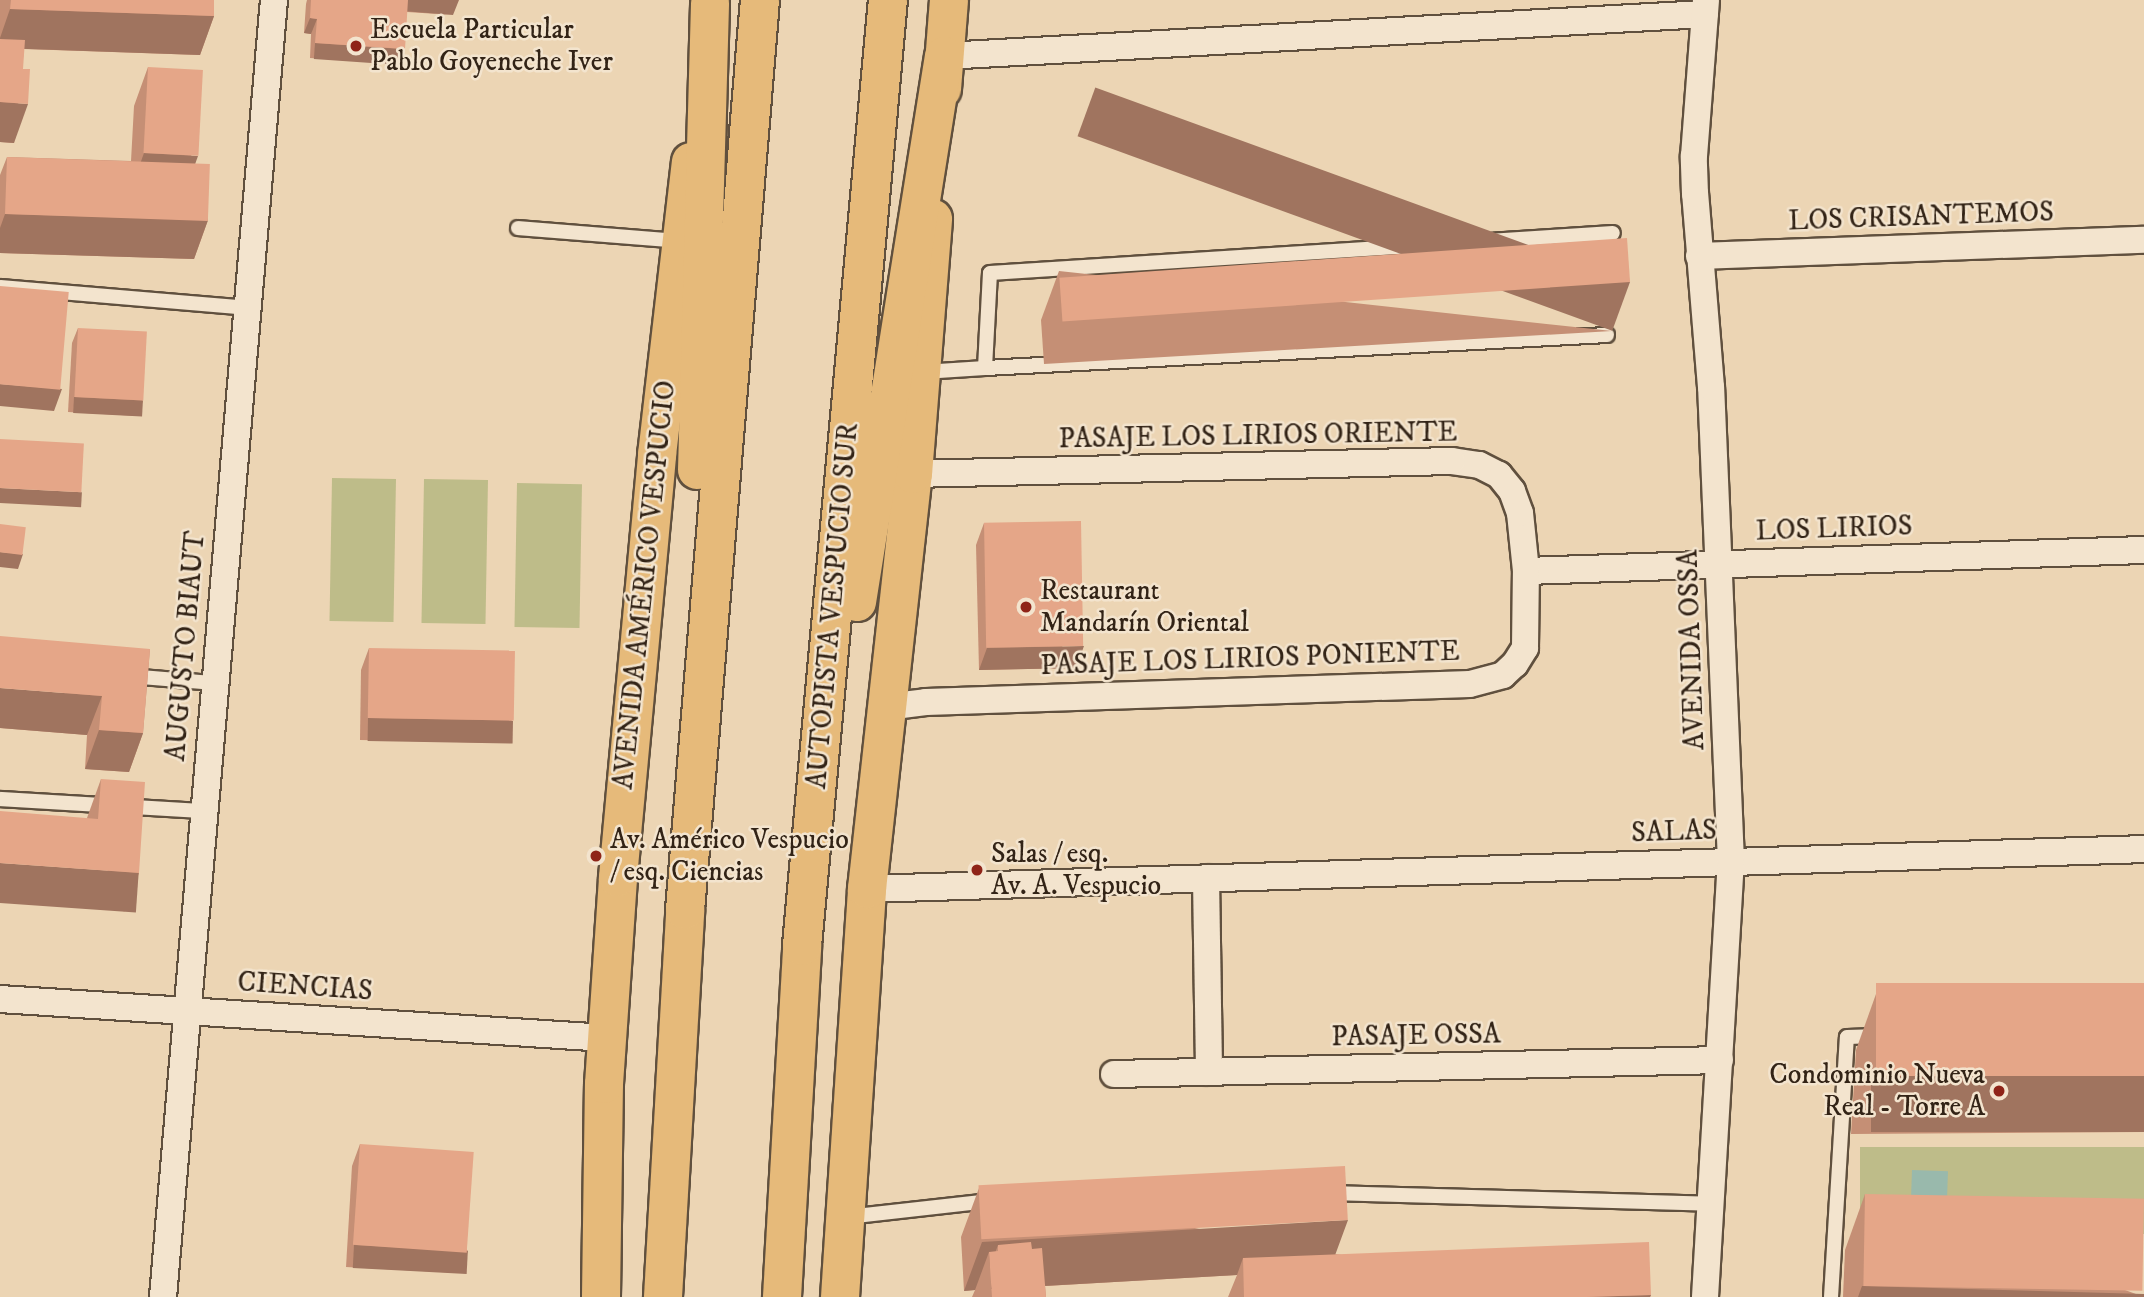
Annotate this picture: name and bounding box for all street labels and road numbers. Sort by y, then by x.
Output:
street label: LOS CRISANTEMOS [1788,196,2054,238]
street label: AVENIDA AMÉRICO VESPUCIO [607,379,683,791]
street label: PASAJE LOS LIRIOS ORIENTE [1058,416,1458,456]
street label: AUTOPISTA VESPUCIO SUR [800,422,866,790]
street label: LOS LIRIOS [1755,509,1913,549]
street label: AUGUSTO BIAUT [159,529,213,763]
street label: AVENIDA OSSA [1672,549,1712,751]
street label: PASAJE LOS LIRIOS PONIENTE [1040,635,1460,683]
street label: SALAS [1631,814,1717,850]
street label: CIENCIAS [236,966,374,1008]
street label: PASAJE OSSA [1331,1018,1501,1054]

